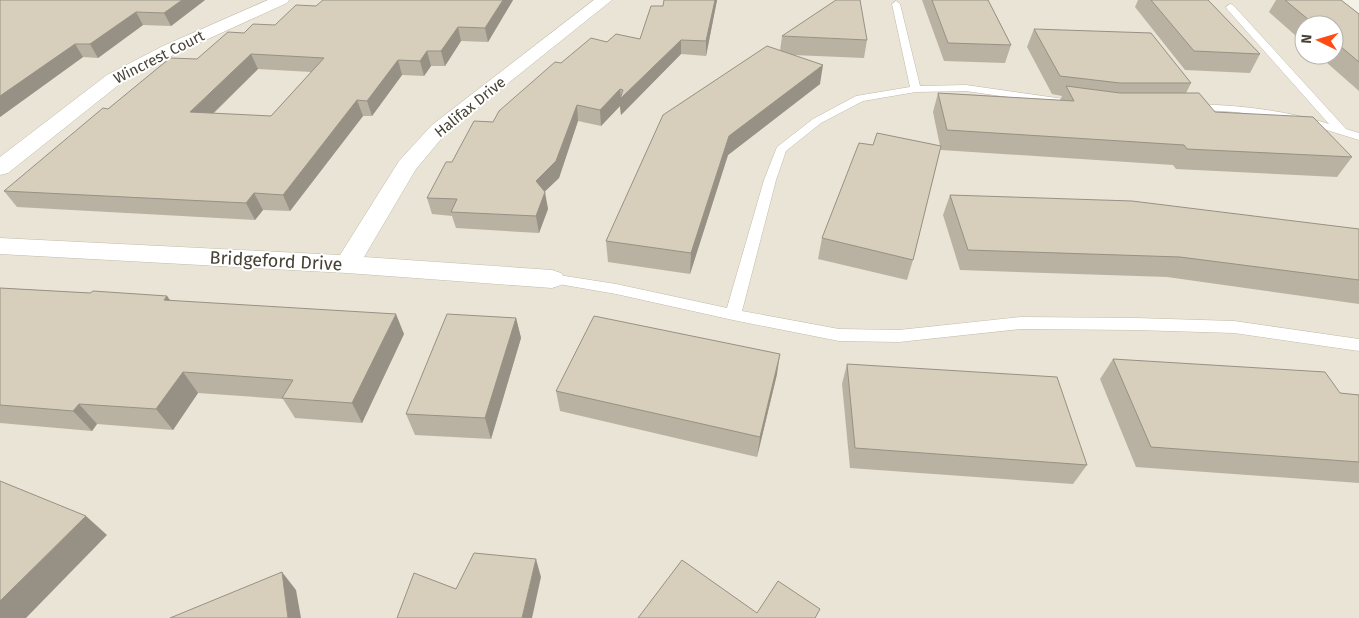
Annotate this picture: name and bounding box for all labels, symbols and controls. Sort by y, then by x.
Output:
north arrow [1294,15,1344,65]
street label: Wincrest Court [111,26,208,88]
text: N [1298,34,1315,44]
street label: Halifax Drive [431,73,509,141]
street label: Bridgeford Drive [209,247,343,275]

